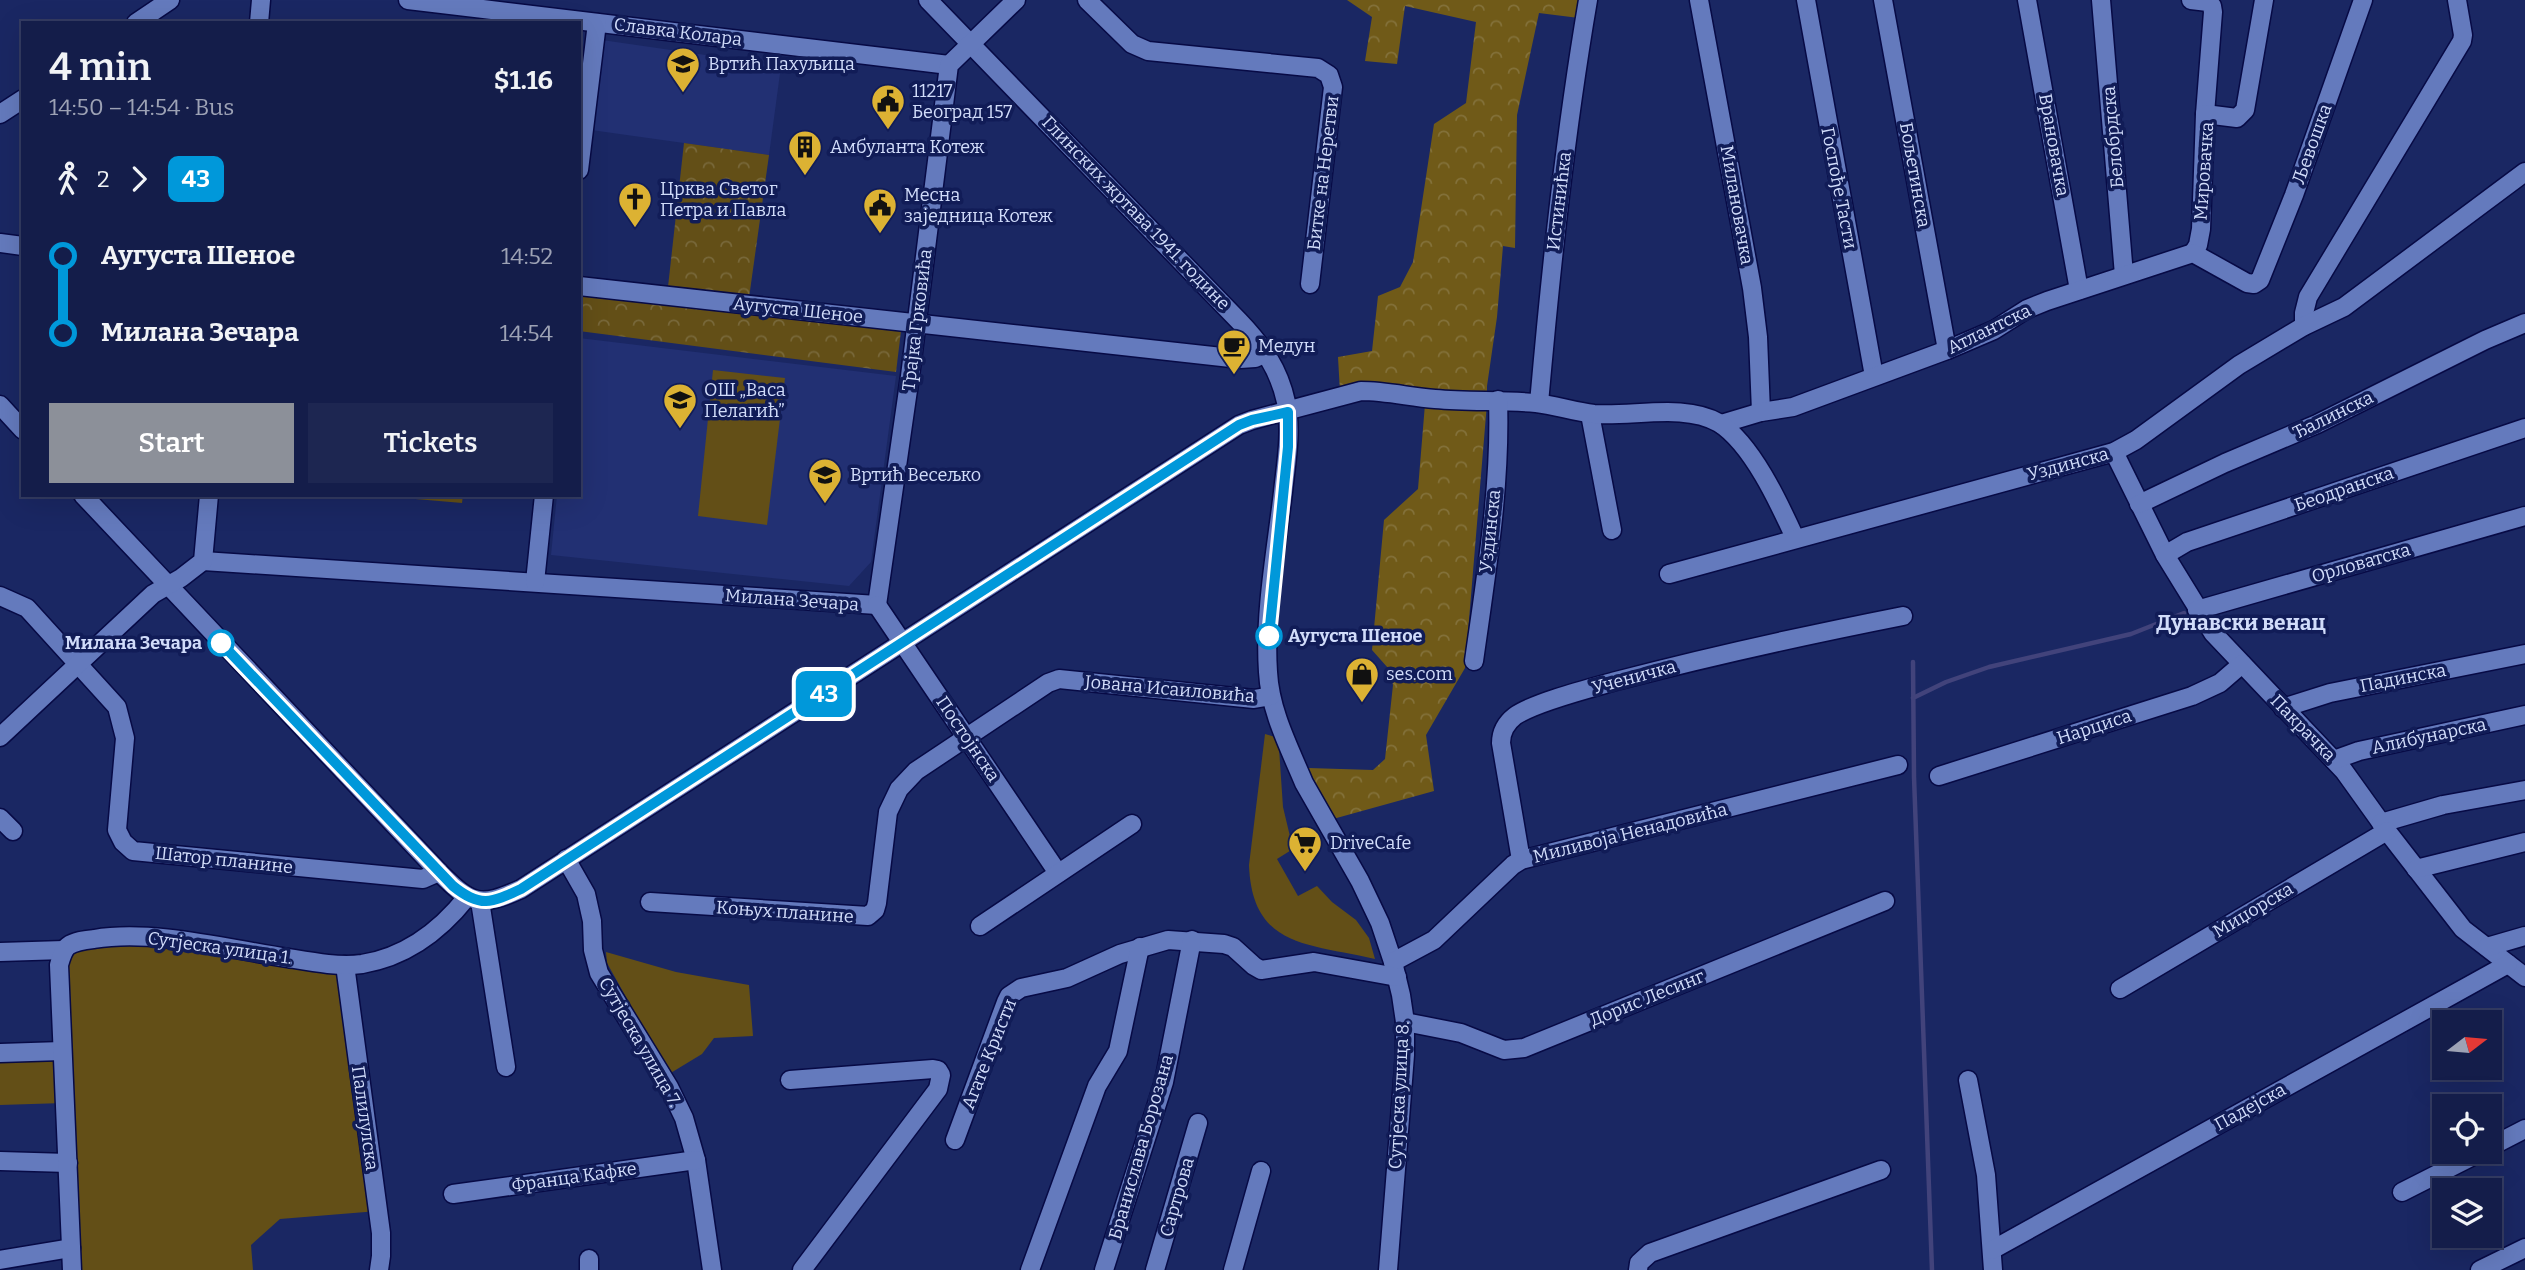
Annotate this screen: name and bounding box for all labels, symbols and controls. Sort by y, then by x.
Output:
street label: Славка Колара [613,13,743,51]
text: 4 min [49,44,151,90]
school or university icon: Вртић Пахуљица [664,45,702,94]
place label: Вртић Пахуљица [708,53,855,75]
text: $1.16 [494,65,553,96]
place label: 11217 Београд 157 [912,80,1012,123]
public building icon: 11217 Београд 157 [869,82,907,131]
street label: Белобрдска [2098,85,2128,189]
street label: Врановачка [2034,92,2074,198]
text: 14:50 – 14:54 · Bus [49,93,234,121]
street label: Битке на Неретви [1303,94,1343,252]
street label: Љевошка [2287,101,2337,187]
street label: Глинских жртава 1941. године [1037,111,1235,315]
street label: Бољетинска [1895,121,1935,230]
street label: Мировачка [2190,121,2218,221]
street label: Госпође Тасти [1816,125,1862,251]
building icon: Амбуланта Котеж [786,128,824,177]
place label: Амбуланта Котеж [830,136,985,158]
street label: Милановачка [1716,144,1758,266]
street label: Истинићка [1542,150,1576,252]
icon: walk [49,160,87,198]
icon: forward [120,160,158,198]
text: 2 [97,165,110,193]
text: 43 [182,165,210,193]
place label: Црква Светог Петра и Павла [660,178,786,221]
church icon: Црква Светог Петра и Павла [616,180,654,229]
place label: Месна заједница Котеж [904,184,1053,227]
public building icon: Месна заједница Котеж [861,186,899,235]
text: Аугуста Шеное [101,240,295,271]
text: 14:52 [501,242,553,270]
street label: Трајка Грковића [897,248,937,392]
street label: Аугуста Шеное [732,292,864,328]
street label: Атлантска [1943,299,2035,359]
text: Милана Зечара [101,317,299,348]
text: 14:54 [500,319,553,347]
cafe icon: Медун [1215,327,1253,376]
place label: Медун [1258,335,1315,357]
place label: ОШ „Васа Пелагић” [704,379,786,422]
school or university icon: ОШ „Васа Пелагић” [661,381,699,430]
street label: Ђалинска [2289,386,2377,444]
button: Start [49,403,294,483]
button: Tickets [308,403,553,483]
street label: Уздинска [2025,443,2111,485]
school or university icon: Вртић Весељко [806,456,844,505]
street label: Беодранска [2292,462,2397,516]
place label: Вртић Весељко [850,464,981,486]
street label: Уздинска [1475,488,1505,574]
street label: Орловатска [2309,538,2413,588]
street label: Милана Зечара [724,584,860,616]
district label: Дунавски венац [2156,610,2326,636]
marker: Аугуста Шеное [1256,623,1282,649]
place label: Аугуста Шеное [1288,625,1423,647]
marker: Милана Зечара [208,630,234,656]
place label: Милана Зечара [65,632,202,654]
shop icon: ses.com [1343,655,1381,704]
street label: Ученичка [1590,655,1679,699]
street label: Падинска [2358,659,2448,697]
place label: ses.com [1386,663,1453,685]
line badge: 43 [792,671,856,717]
street label: Јована Исаиловића [1083,671,1256,707]
text: 43 [810,680,838,708]
street label: Пакрачка [2266,690,2340,766]
street label: Постојнска [931,692,1005,786]
street label: Нарциса [2054,705,2134,749]
street label: Алибунарска [2370,713,2488,759]
street label: Миливоја Ненадовића [1531,798,1730,868]
supermarket icon: DriveCafe [1286,824,1324,873]
place label: DriveCafe [1330,832,1411,854]
street label: Шатор планине [154,842,294,878]
street label: Миџорска [2209,877,2297,942]
street label: Коњух планине [715,896,855,928]
street label: Сутјеска улица 1. [146,927,294,969]
street label: Дорис Лесинг [1587,965,1708,1031]
street label: Сутјеска улица 7. [594,973,686,1111]
street label: Агате Кристи [957,996,1021,1112]
north arrow [2432,1010,2502,1080]
map controls [2432,1010,2502,1248]
street label: Сутјеска улица 8. [1384,1020,1414,1170]
street label: Бранислава Борозана [1104,1052,1178,1242]
street label: Палилулска [347,1064,383,1172]
street label: Падејска [2210,1078,2290,1136]
button: locate [2432,1094,2502,1164]
street label: Сартрова [1155,1155,1199,1239]
street label: Франца Кафке [510,1157,638,1197]
button: layers [2432,1178,2502,1248]

